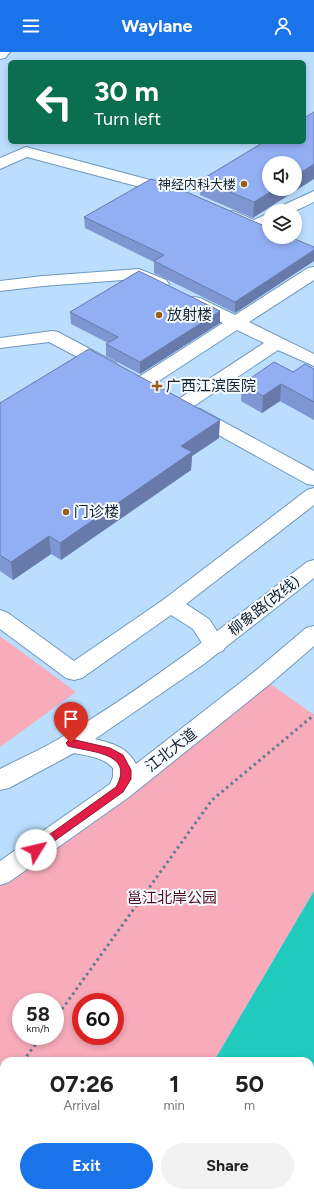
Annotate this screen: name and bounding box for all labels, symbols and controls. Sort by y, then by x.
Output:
icon: menu [20,15,42,37]
text: Waylane [122,15,192,37]
icon: person [272,15,294,37]
text: 30 m [94,74,159,108]
icon: left [28,76,80,128]
text: Turn left [94,108,161,130]
map controls [262,156,302,244]
button: sound [262,156,302,196]
place label: 神经内科大楼 [158,177,236,192]
marker: 神经内科大楼 [239,179,249,189]
button: layers [262,204,302,244]
place label: 放射楼 [167,306,212,324]
marker: 放射楼 [154,310,164,320]
place label: 广西江滨医院 [166,377,256,395]
marker: 广西江滨医院 [151,380,163,392]
place label: 门诊楼 [74,503,119,521]
marker: 门诊楼 [61,507,71,517]
street label: 柳象路(改线) [225,573,303,639]
pin [54,702,88,743]
icon: arrive [60,708,82,730]
street label: 江北大道 [142,724,200,776]
position arrow [15,829,57,871]
park label: 邕江北岸公园 [127,889,217,907]
speed limit sign: 60 [72,993,124,1045]
text: 58 [26,1002,50,1026]
text: km/h [27,1022,49,1035]
text: 07:26 [50,1069,114,1098]
text: 1 [169,1069,179,1098]
text: 50 [235,1069,264,1098]
text: Arrival [63,1098,100,1113]
text: min [164,1098,185,1113]
text: m [244,1098,255,1113]
button: Exit [20,1143,153,1189]
button: Share [161,1143,294,1189]

